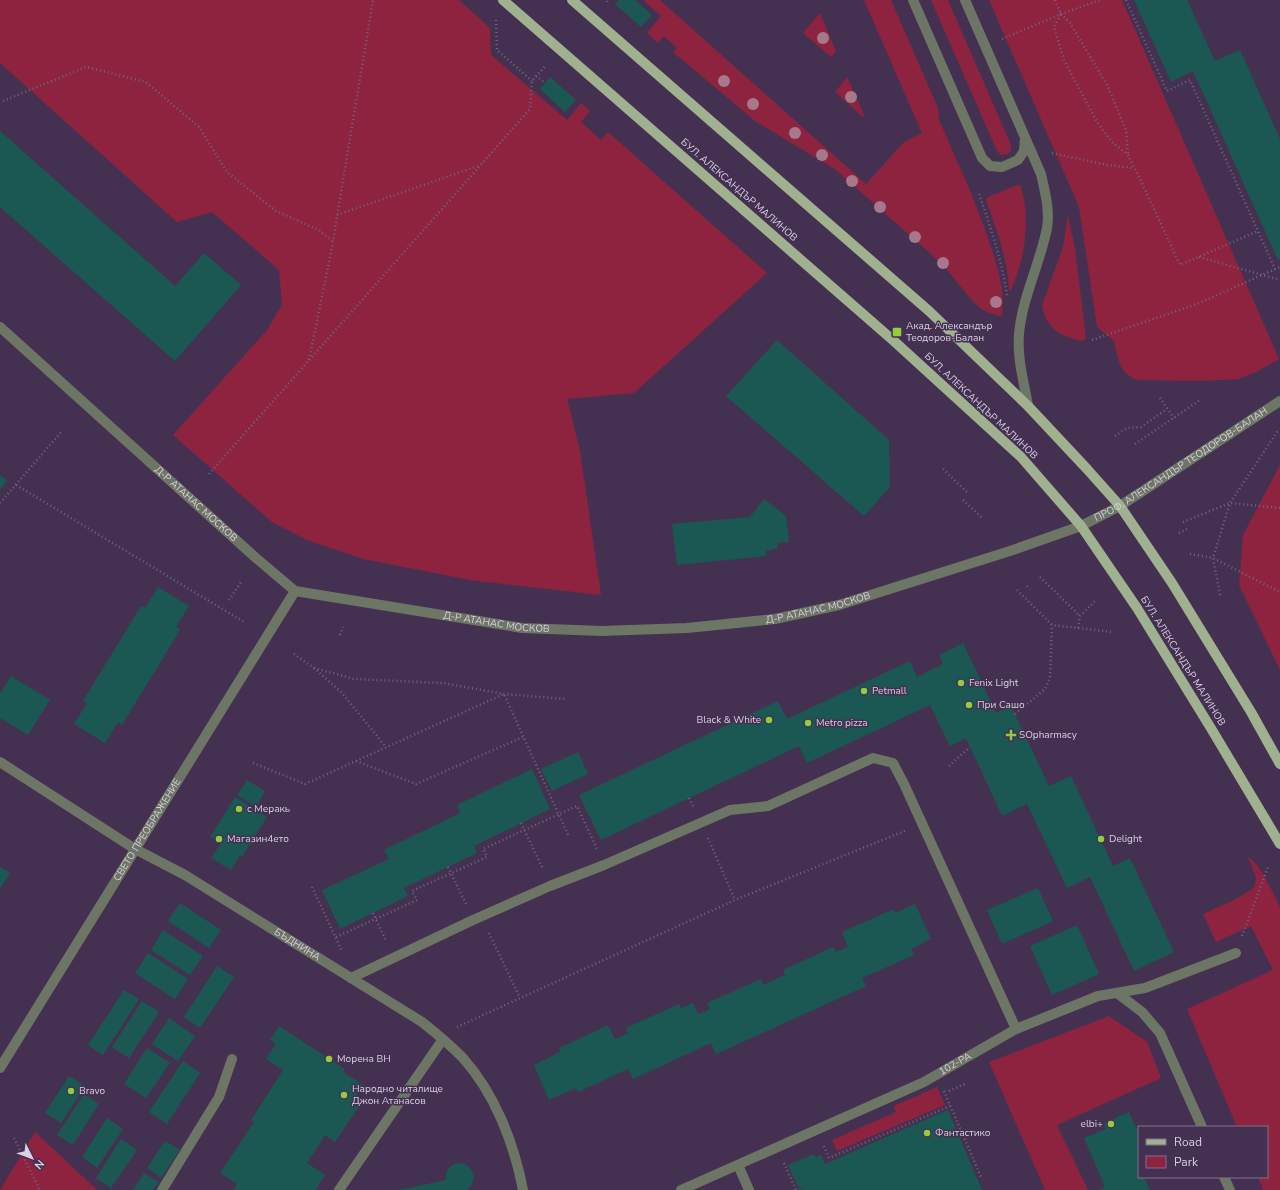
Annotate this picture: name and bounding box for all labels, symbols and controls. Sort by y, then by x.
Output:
street label: БУЛ. АЛЕКСАНДЪР МАЛИНОВ [678,135,801,245]
place label: Акад. Александър Теодоров-Балан [906,319,992,345]
marker: Акад. Александър Теодоров-Балан [891,326,903,338]
street label: БУЛ. АЛЕКСАНДЪР МАЛИНОВ [921,350,1041,463]
street label: ПРОФ. АЛЕКСАНДЪР ТЕОДОРОВ-БАЛАН [1092,404,1270,525]
street label: Д-Р АТАНАС МОСКОВ [152,463,241,545]
street label: Д-Р АТАНАС МОСКОВ [765,588,872,627]
street label: БУЛ. АЛЕКСАНДЪР МАЛИНОВ [1137,593,1229,729]
street label: Д-Р АТАНАС МОСКОВ [442,608,550,636]
place label: Fenix Light [969,676,1019,690]
marker: Fenix Light [956,678,966,688]
place label: Petmall [872,684,907,698]
marker: Petmall [859,686,869,696]
place label: При Сашо [977,698,1025,712]
marker: При Сашо [964,700,974,710]
place label: Black & White [697,713,761,727]
marker: Black & White [764,715,774,725]
place label: Metro pizza [816,716,868,730]
marker: Metro pizza [803,718,813,728]
place label: SOpharmacy [1019,728,1078,742]
marker: SOpharmacy [1006,730,1016,740]
street label: СВЕТО ПРЕОБРАЖЕНИЕ [110,776,184,884]
place label: с Меракь [247,802,290,816]
marker: с Меракь [234,804,244,814]
place label: Магазин4ето [227,832,289,846]
place label: Delight [1109,832,1143,846]
marker: Магазин4ето [214,834,224,844]
marker: Delight [1096,834,1106,844]
street label: БЪДНИНА [271,925,324,965]
street label: 102-РА [937,1049,975,1079]
place label: Морена ВН [337,1052,391,1066]
marker: Морена ВН [324,1054,334,1064]
place label: Народно читалище Джон Атанасов [352,1082,443,1108]
place label: Bravo [79,1084,106,1098]
marker: Bravo [66,1086,76,1096]
marker: Народно читалище Джон Атанасов [339,1090,349,1100]
place label: elbi+ [1081,1117,1103,1131]
marker: elbi+ [1106,1119,1116,1129]
place label: Фантастико [935,1126,991,1140]
legend [1138,1126,1268,1178]
marker: Фантастико [922,1128,932,1138]
text: Road [1174,1134,1202,1150]
north arrow [12,1138,52,1178]
text: Park [1174,1154,1199,1170]
text: N [31,1156,47,1172]

